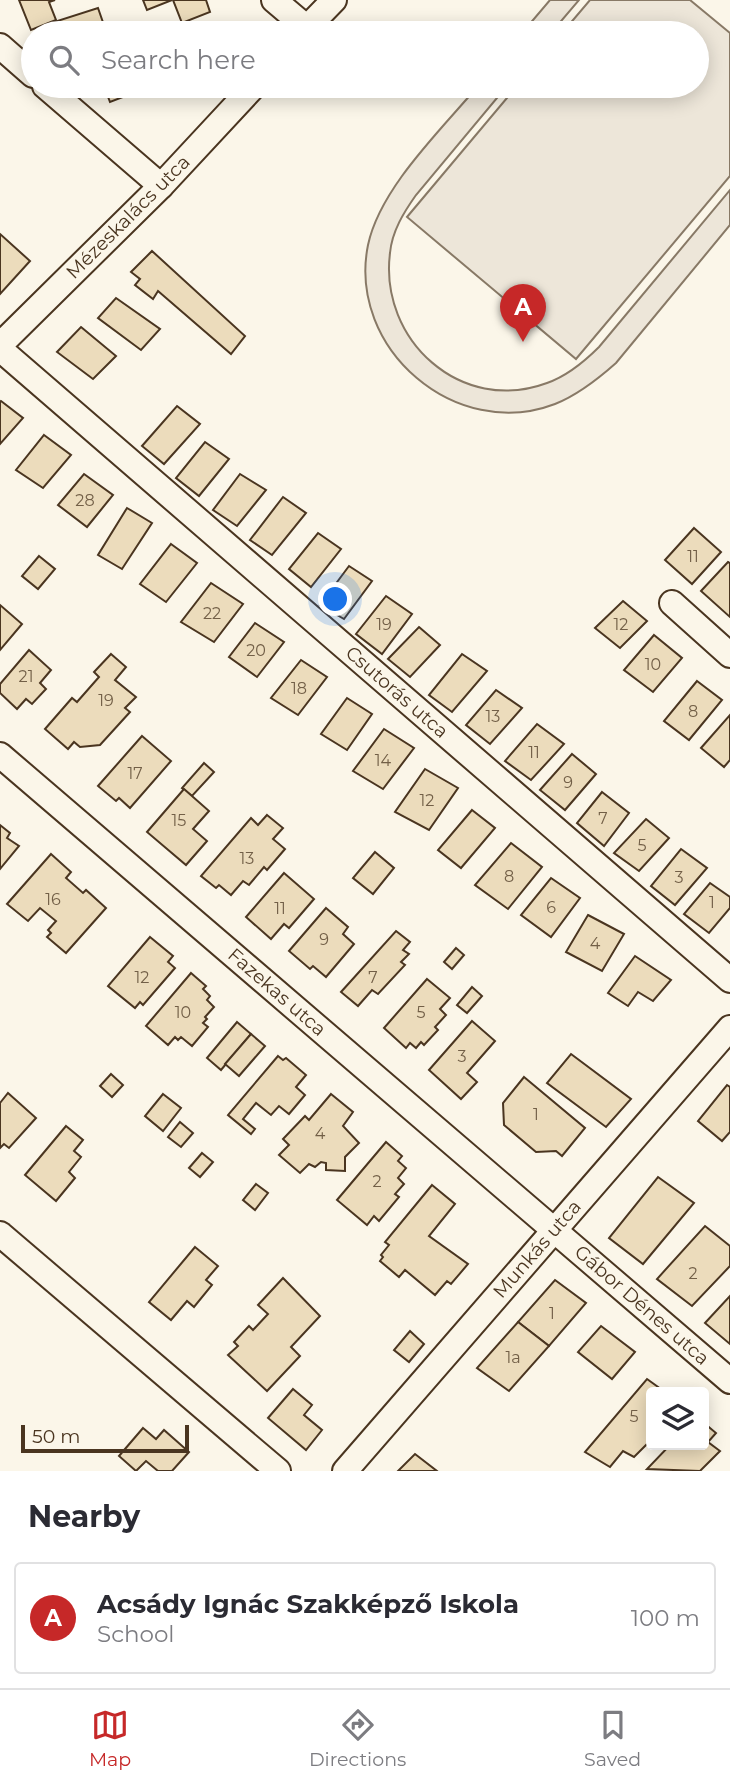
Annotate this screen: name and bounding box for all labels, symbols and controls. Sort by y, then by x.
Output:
search box [21,21,709,98]
icon: search [45,41,83,79]
text: Search here [101,44,256,76]
street label: Mézeskalács utca [61,150,195,284]
pin: A [500,284,546,342]
house number: 28 [75,491,95,510]
house number: 11 [687,547,699,566]
your location [318,582,352,616]
house number: 22 [203,604,221,623]
house number: 19 [376,615,392,634]
house number: 12 [614,615,628,634]
house number: 20 [246,641,266,660]
street label: Csutorás utca [341,641,453,743]
house number: 10 [645,655,661,674]
house number: 21 [19,667,33,686]
house number: 18 [291,679,307,698]
house number: 19 [98,691,114,710]
house number: 8 [688,702,698,721]
house number: 13 [486,707,500,726]
house number: 11 [528,743,540,762]
house number: 14 [375,751,392,770]
house number: 17 [127,764,143,783]
house number: 9 [563,773,573,792]
house number: 12 [420,791,434,810]
house number: 7 [598,809,608,828]
house number: 15 [172,811,186,830]
house number: 5 [637,836,647,855]
house number: 13 [240,849,254,868]
house number: 8 [504,867,514,886]
house number: 3 [674,868,684,887]
house number: 16 [45,890,61,909]
house number: 1 [709,893,715,912]
house number: 6 [546,898,556,917]
house number: 11 [274,899,286,918]
house number: 9 [319,930,329,949]
house number: 4 [590,934,601,953]
street label: Fazekas utca [223,943,331,1041]
house number: 12 [135,968,149,987]
house number: 7 [368,968,378,987]
house number: 10 [175,1003,191,1022]
house number: 5 [416,1003,426,1022]
house number: 3 [457,1047,467,1066]
house number: 1 [533,1105,539,1124]
house number: 4 [315,1124,326,1143]
house number: 2 [372,1172,382,1191]
street label: Munkás utca [488,1195,586,1303]
street label: Gábor Dénes utca [570,1240,714,1370]
house number: 2 [688,1264,698,1283]
house number: 1 [549,1304,555,1323]
house number: 1a [505,1348,521,1367]
map controls [646,1387,709,1450]
button: layers [646,1387,709,1450]
house number: 5 [629,1407,639,1426]
scale bar [21,1422,189,1454]
text: 50 m [32,1425,80,1448]
text: Nearby [28,1498,140,1535]
text: Acsády Ignác Szakképző Iskola [97,1588,519,1620]
text: A [44,1604,62,1632]
text: 100 m [631,1604,700,1632]
text: School [97,1620,175,1648]
tab: Map [89,1706,131,1771]
tab: Directions [309,1706,406,1771]
tab: Saved [584,1706,641,1771]

